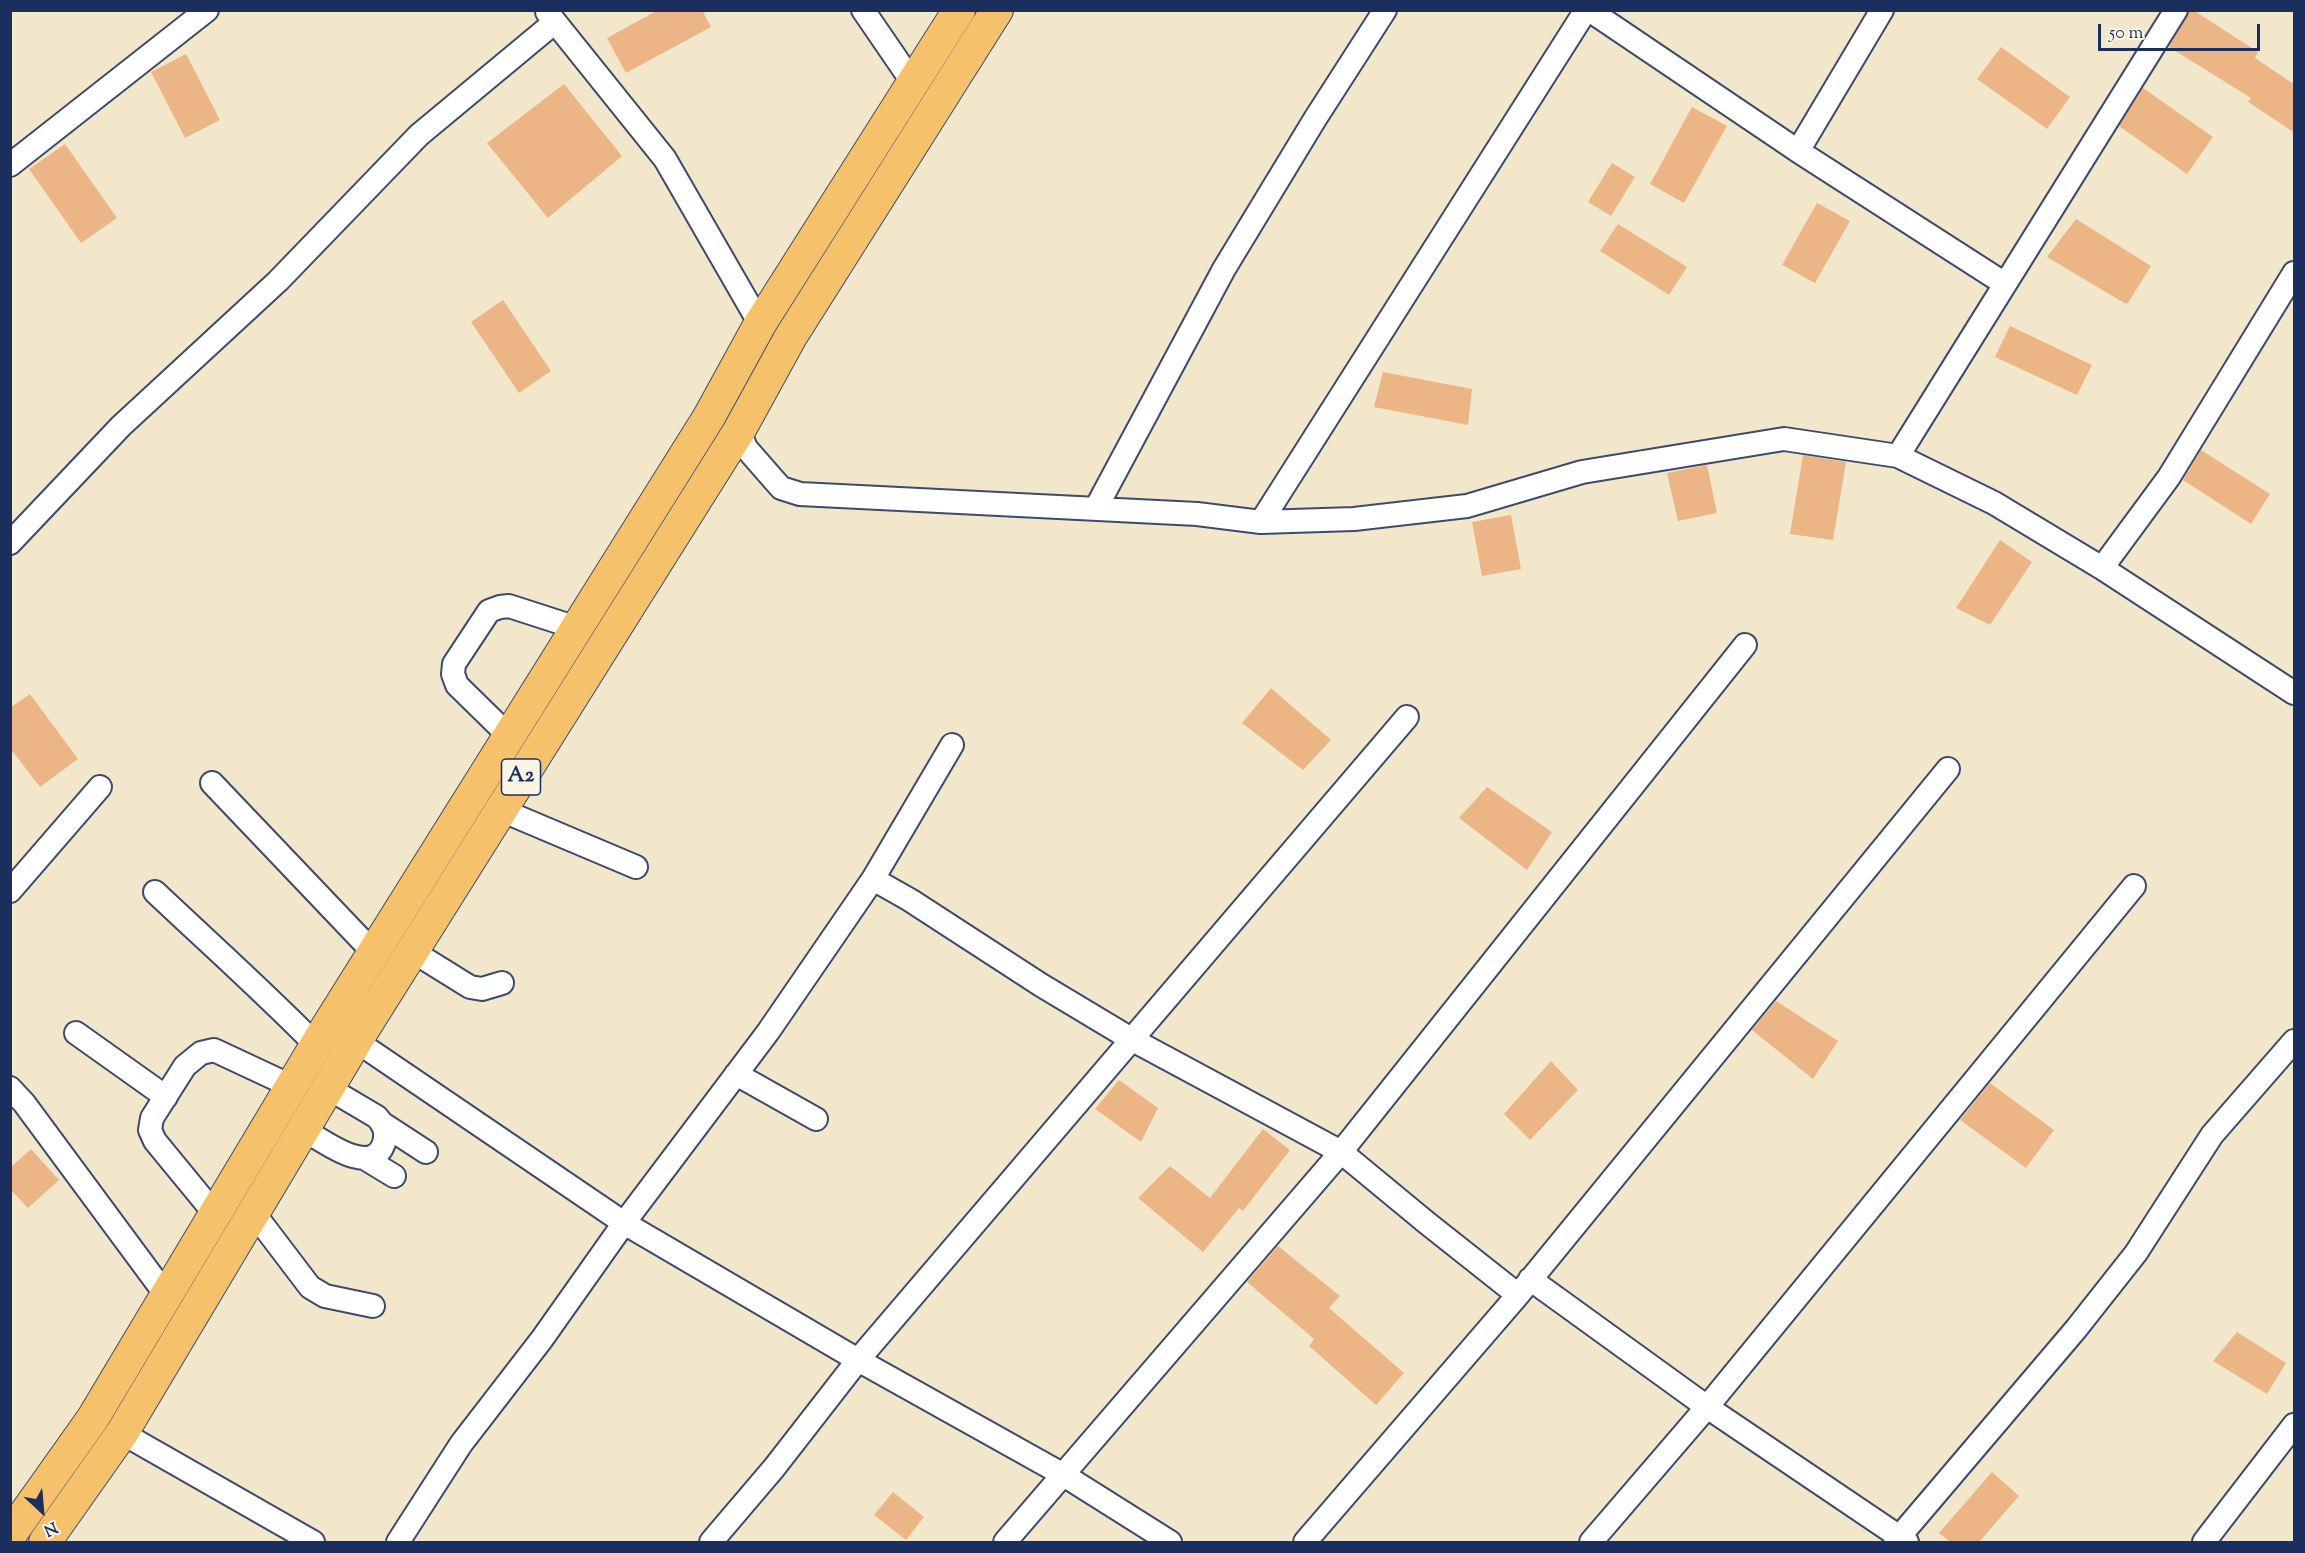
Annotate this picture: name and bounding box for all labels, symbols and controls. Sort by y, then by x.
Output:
scale bar [2101,12,2263,50]
text: 50 m [2109,21,2143,47]
road number: A2 [502,759,540,795]
north arrow [12,1481,72,1541]
text: N [39,1514,61,1541]

